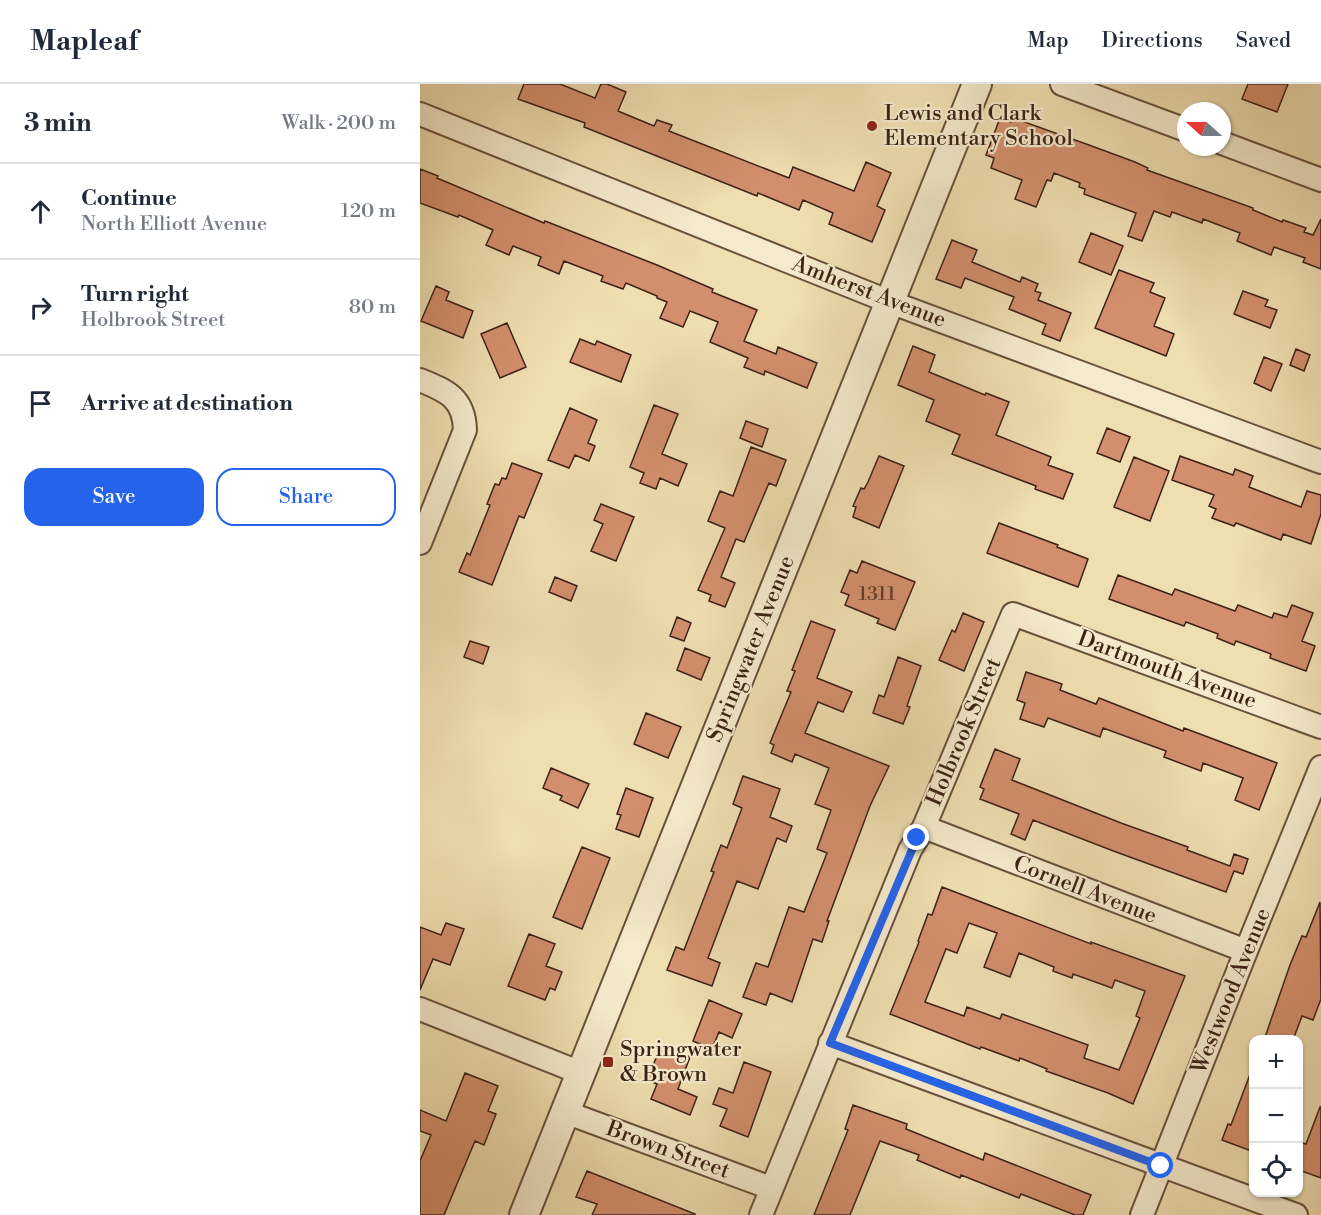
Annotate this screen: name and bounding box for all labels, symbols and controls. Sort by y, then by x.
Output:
text: Mapleaf [30,24,138,59]
text: Map [1027,28,1069,54]
text: Directions [1102,28,1203,54]
text: Saved [1236,28,1291,54]
place label: Lewis and Clark Elementary School [884,100,1074,152]
north arrow [1177,102,1231,156]
text: 3 min [24,107,92,139]
text: Walk · 200 m [282,111,396,136]
marker: Lewis and Clark Elementary School [865,119,879,133]
text: Continue [81,185,177,212]
icon: ahead [24,195,57,228]
text: 120 m [341,199,396,224]
text: North Elliott Avenue [81,212,267,237]
street label: Amherst Avenue [787,250,950,334]
text: Turn right [81,281,189,308]
icon: right [24,291,57,324]
text: 80 m [349,295,396,320]
text: Holbrook Street [81,308,225,333]
icon: arrive [24,387,57,420]
text: Arrive at destination [81,390,293,417]
button: Save [24,468,204,526]
button: Share [216,468,396,526]
street label: Springwater Avenue [701,552,801,746]
house number: 1311 [858,582,896,607]
street label: Dartmouth Avenue [1074,625,1260,715]
street label: Holbrook Street [921,653,1008,810]
route end [903,824,929,850]
street label: Cornell Avenue [1009,850,1161,930]
street label: Westwood Avenue [1185,904,1277,1079]
map controls [1249,1035,1303,1197]
button: + [1249,1035,1303,1089]
place label: Springwater & Brown [620,1036,742,1088]
marker: Springwater & Brown [601,1055,615,1069]
button: − [1249,1089,1303,1143]
street label: Brown Street [602,1115,734,1185]
button: locate [1249,1143,1303,1197]
route start [1147,1152,1173,1178]

